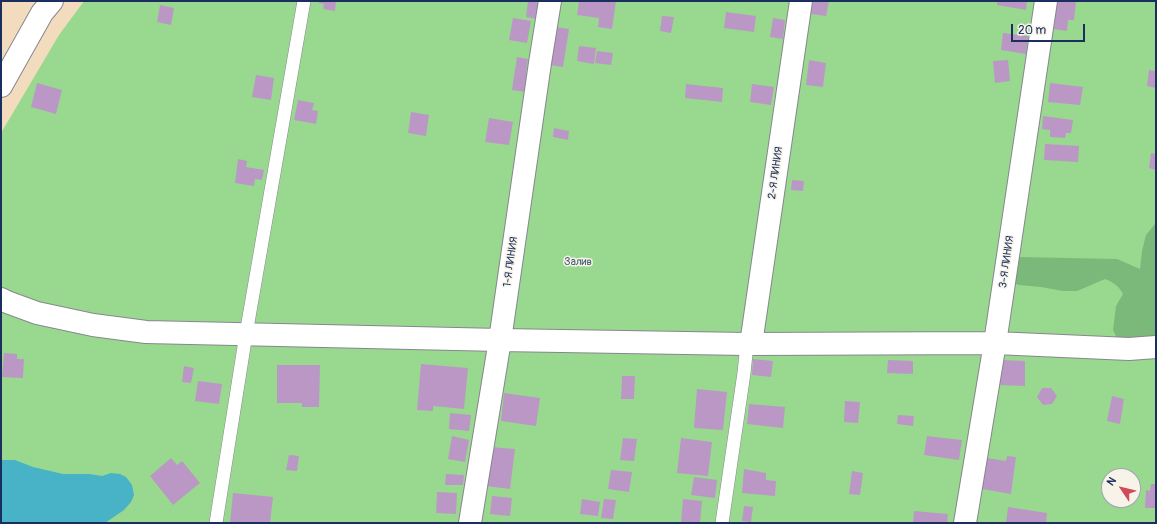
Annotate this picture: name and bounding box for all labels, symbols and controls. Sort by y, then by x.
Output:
scale bar [1013,16,1087,42]
text: 20 m [1018,23,1046,38]
street label: 2-Я ЛИНИЯ [766,146,786,200]
street label: 3-Я ЛИНИЯ [997,235,1017,289]
street label: 1-Я ЛИНИЯ [501,236,521,288]
park label: Залив [564,255,592,269]
north arrow [1101,468,1141,508]
text: N [1104,475,1119,488]

